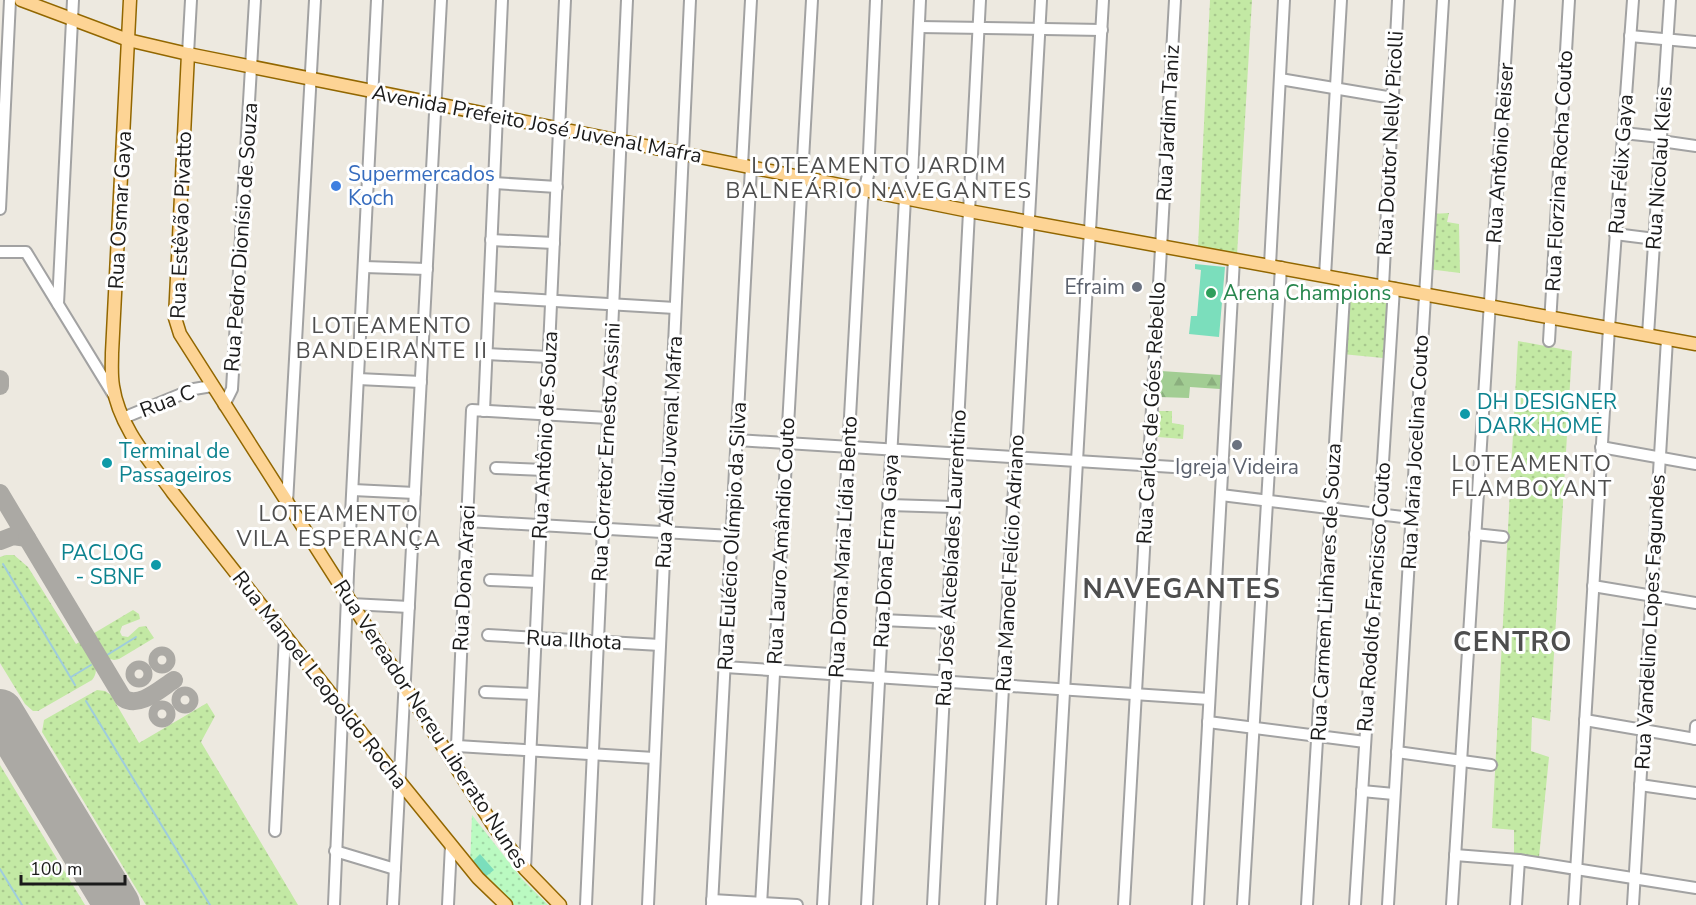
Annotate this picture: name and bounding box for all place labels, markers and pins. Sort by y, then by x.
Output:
place label: Supermercados Koch [348,160,495,212]
marker: Supermercados Koch [329,179,343,193]
place label: Efraim [1064,273,1125,301]
place label: Arena Champions [1223,279,1391,307]
marker: Efraim [1130,280,1144,294]
marker: Arena Champions [1204,286,1218,300]
place label: DH DESIGNER DARK HOME [1477,388,1617,440]
marker: DH DESIGNER DARK HOME [1458,407,1472,421]
place label: Terminal de Passageiros [119,437,232,489]
marker: Igreja Videira [1230,438,1244,452]
place label: Igreja Videira [1175,453,1299,481]
marker: Terminal de Passageiros [100,456,114,470]
place label: PACLOG - SBNF [61,539,144,591]
marker: PACLOG - SBNF [149,558,163,572]

